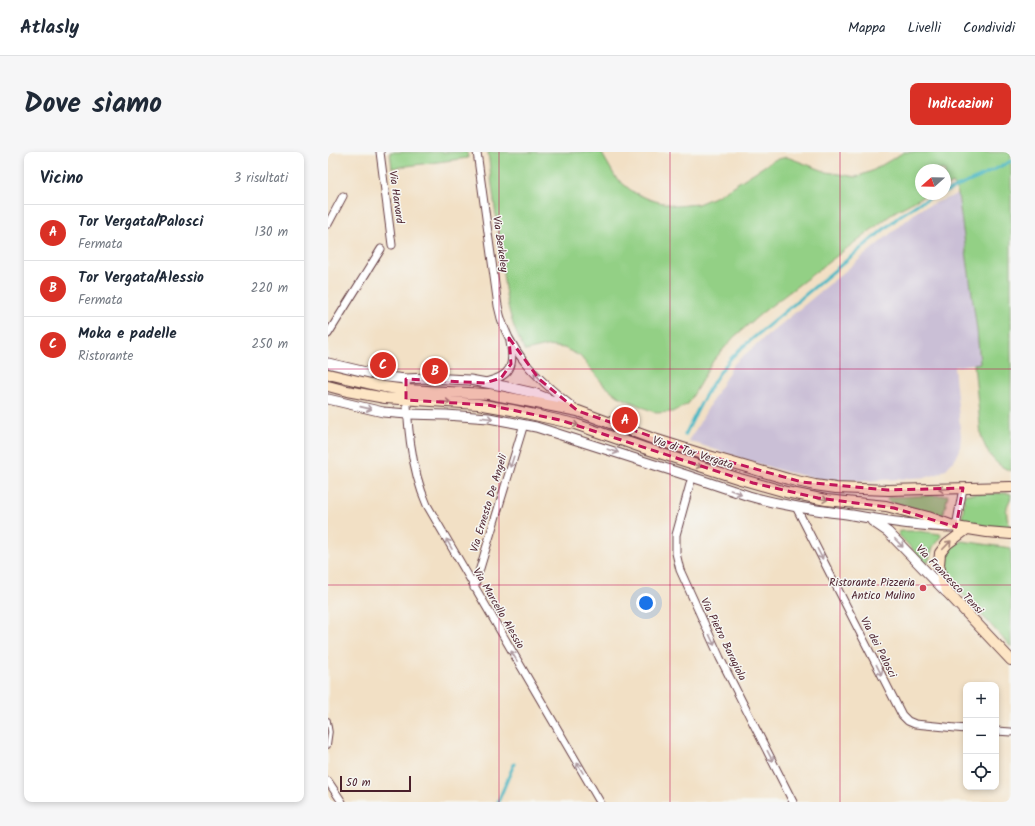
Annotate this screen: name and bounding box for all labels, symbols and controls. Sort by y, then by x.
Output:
text: Atlasly [20,13,79,43]
text: Mappa [848,17,886,39]
text: Livelli [908,17,941,39]
text: Condividi [963,17,1015,39]
text: Dove siamo [24,82,162,127]
button: Indicazioni [910,83,1011,125]
north arrow [915,164,951,200]
text: Vicino [40,165,83,192]
text: 3 risultati [234,168,288,189]
street label: Via Harvard [383,170,409,225]
text: Tor Vergata/Palosci [78,210,203,234]
street label: Via Berkeley [487,215,513,274]
text: A [49,222,57,243]
text: 130 m [254,222,288,243]
text: Fermata [78,234,123,255]
text: Tor Vergata/Alessio [78,266,204,290]
text: B [49,278,57,299]
text: 220 m [251,278,288,299]
text: Fermata [78,290,123,311]
text: Moka e padelle [78,322,177,346]
text: C [49,334,57,355]
text: 250 m [251,334,288,355]
text: Ristorante [78,346,133,367]
pin: C [370,350,396,380]
pin: B [422,356,448,386]
one-way arrow [533,372,543,382]
one-way arrow [438,398,451,406]
one-way arrow [359,405,372,413]
pin: A [612,405,638,435]
one-way arrow [480,415,493,422]
one-way arrow [566,421,579,428]
street label: Via di Tor Vergata [650,431,735,474]
one-way arrow [606,448,619,455]
street label: Via Ernesto De Angeli [465,452,513,555]
one-way arrow [508,455,515,468]
one-way arrow [690,462,703,469]
one-way arrow [938,485,951,493]
one-way arrow [730,489,743,496]
one-way arrow [815,495,828,503]
one-way arrow [444,538,452,550]
one-way arrow [894,538,904,548]
one-way arrow [942,540,952,550]
street label: Via Francesco Tensi [911,541,988,619]
one-way arrow [817,548,824,560]
street label: Via Marcello Alessio [467,564,529,653]
place label: Ristorante Pizzeria Antico Mulino [829,574,915,605]
marker: Ristorante Pizzeria Antico Mulino [918,583,928,593]
your location [636,593,656,613]
street label: Via Pietro Baragiola [695,595,751,684]
street label: Via dei Palosci [855,614,901,682]
one-way arrow [709,634,716,646]
one-way arrow [509,650,517,662]
one-way arrow [876,664,883,676]
map controls [963,682,999,790]
button: + [963,682,999,718]
button: − [963,718,999,754]
one-way arrow [767,750,774,762]
button: locate [963,754,999,790]
one-way arrow [576,762,584,774]
scale bar [340,774,411,793]
text: 50 m [346,774,371,792]

